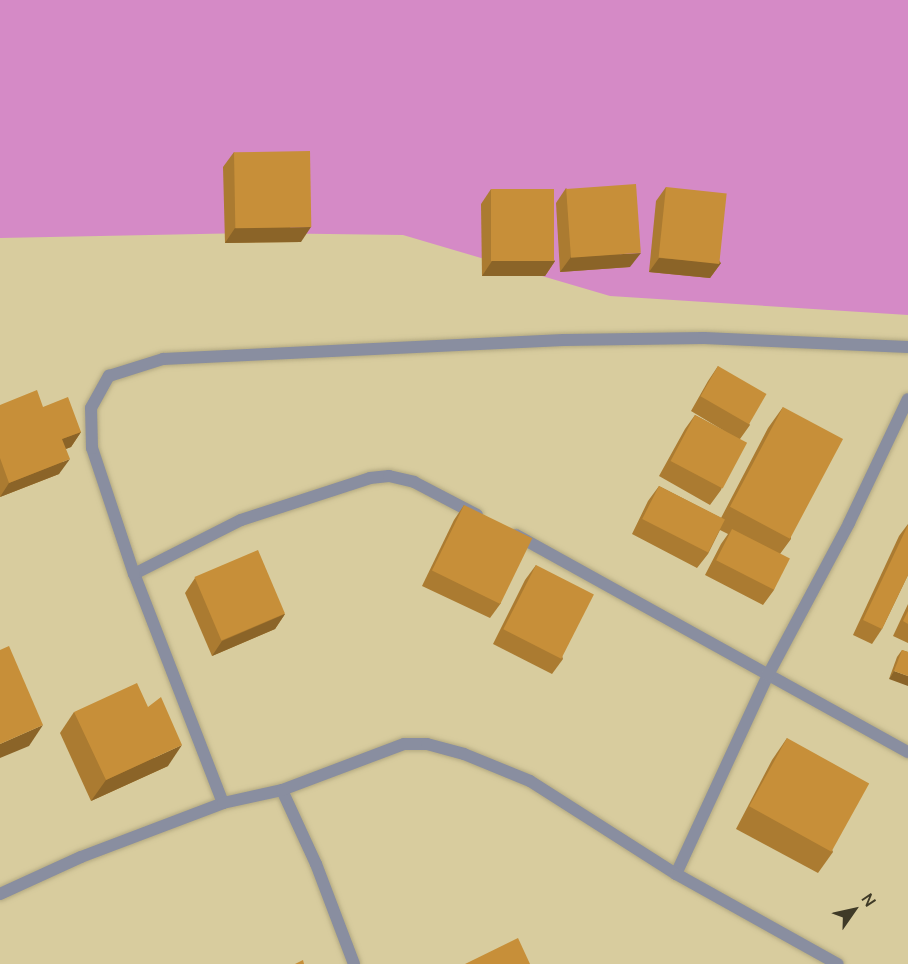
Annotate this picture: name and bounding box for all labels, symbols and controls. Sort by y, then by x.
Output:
north arrow [824,880,884,940]
text: N [857,889,881,911]

